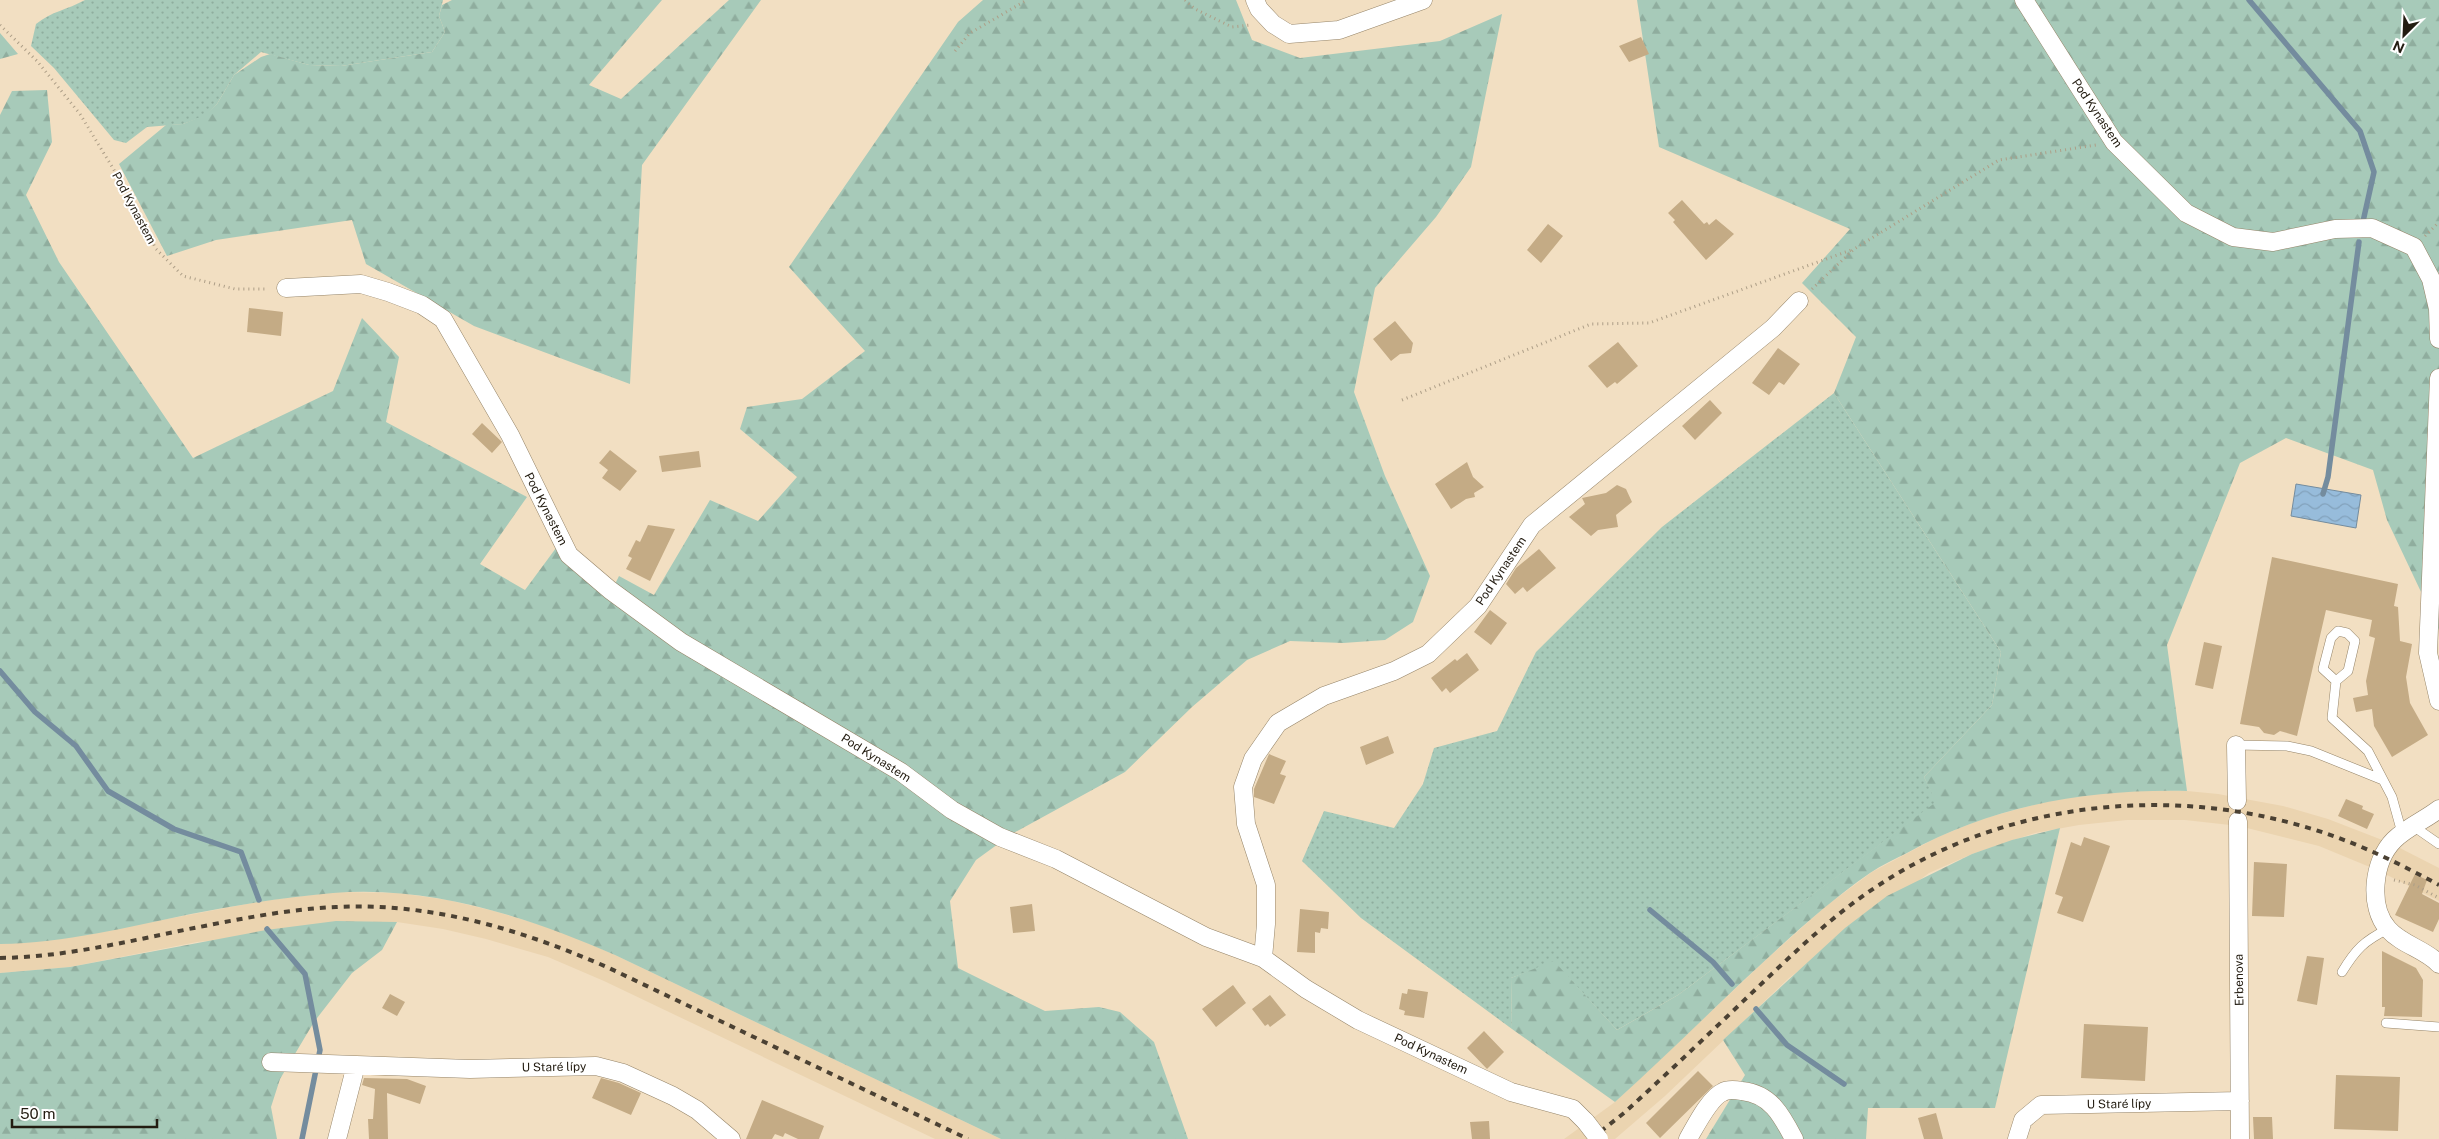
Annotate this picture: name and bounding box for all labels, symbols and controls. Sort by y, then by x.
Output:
north arrow [2379,10,2429,60]
text: N [2390,37,2407,56]
street label: Pod Kynastem [2069,76,2125,150]
street label: Pod Kynastem [109,170,159,246]
street label: Pod Kynastem [522,470,570,548]
street label: Pod Kynastem [1473,534,1529,608]
street label: Pod Kynastem [839,731,913,785]
street label: Erbenova [2232,954,2246,1006]
street label: Pod Kynastem [1392,1031,1470,1077]
street label: U Staré lípy [522,1059,587,1075]
scale bar [12,1096,158,1128]
street label: U Staré lípy [2087,1096,2152,1112]
text: 50 m [20,1105,55,1122]

